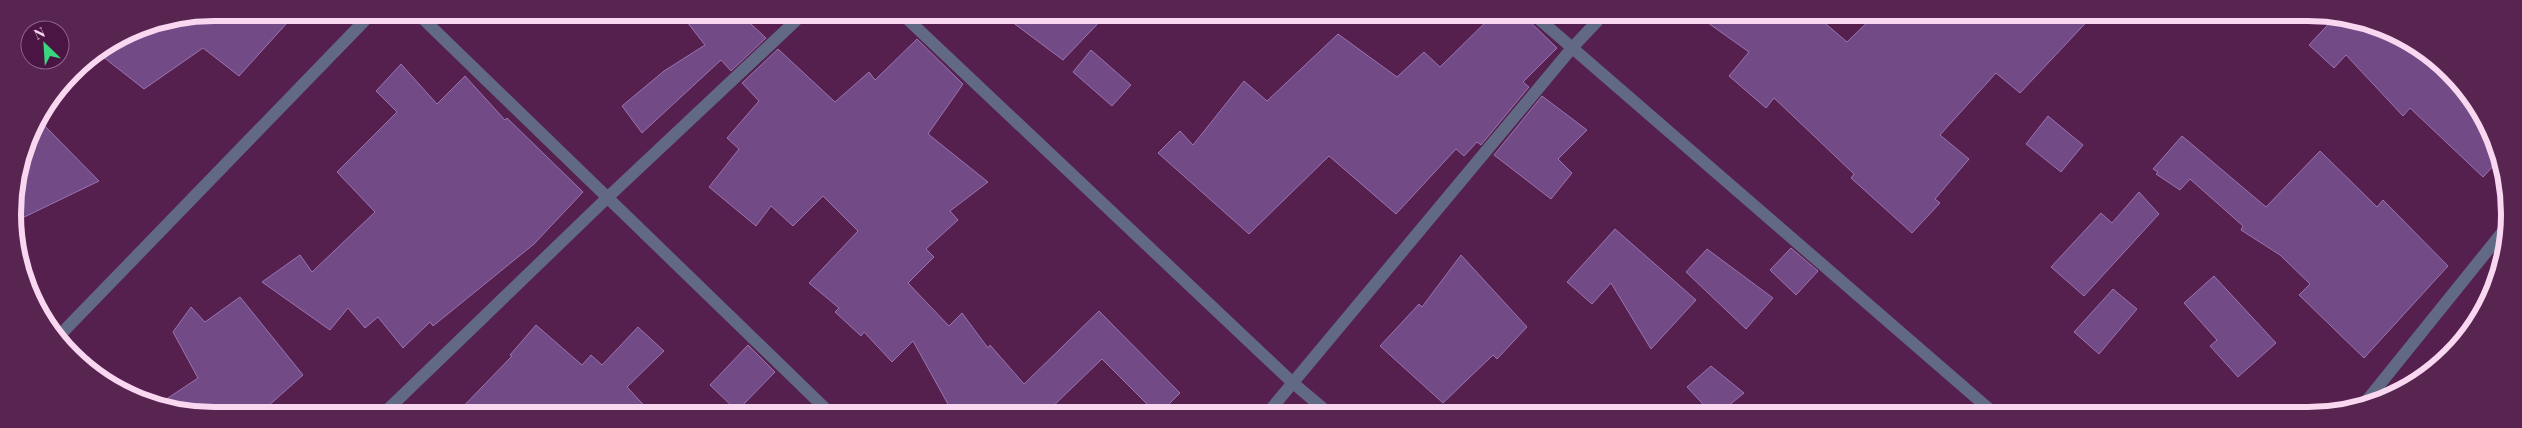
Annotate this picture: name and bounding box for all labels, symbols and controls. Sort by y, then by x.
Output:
north arrow [20,20,70,70]
text: N [31,22,48,44]

